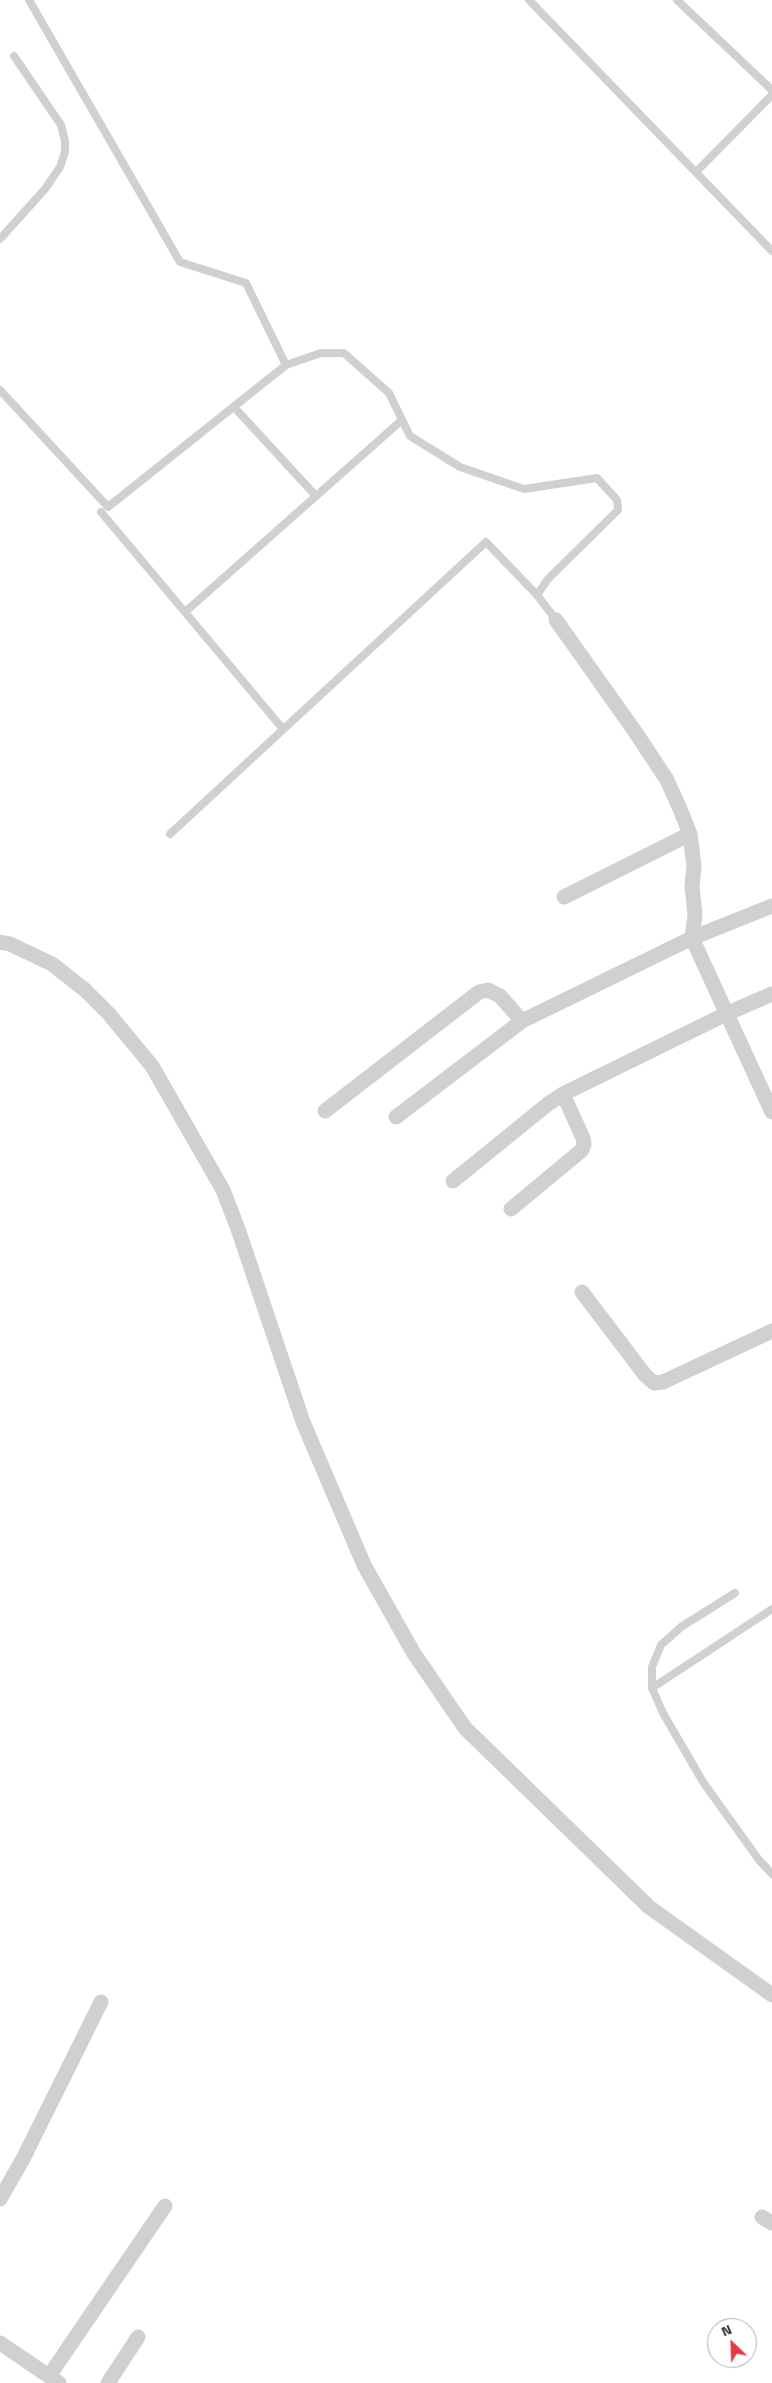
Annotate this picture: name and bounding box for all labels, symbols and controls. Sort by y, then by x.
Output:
north arrow [707,2318,757,2368]
text: N [717,2318,735,2341]

